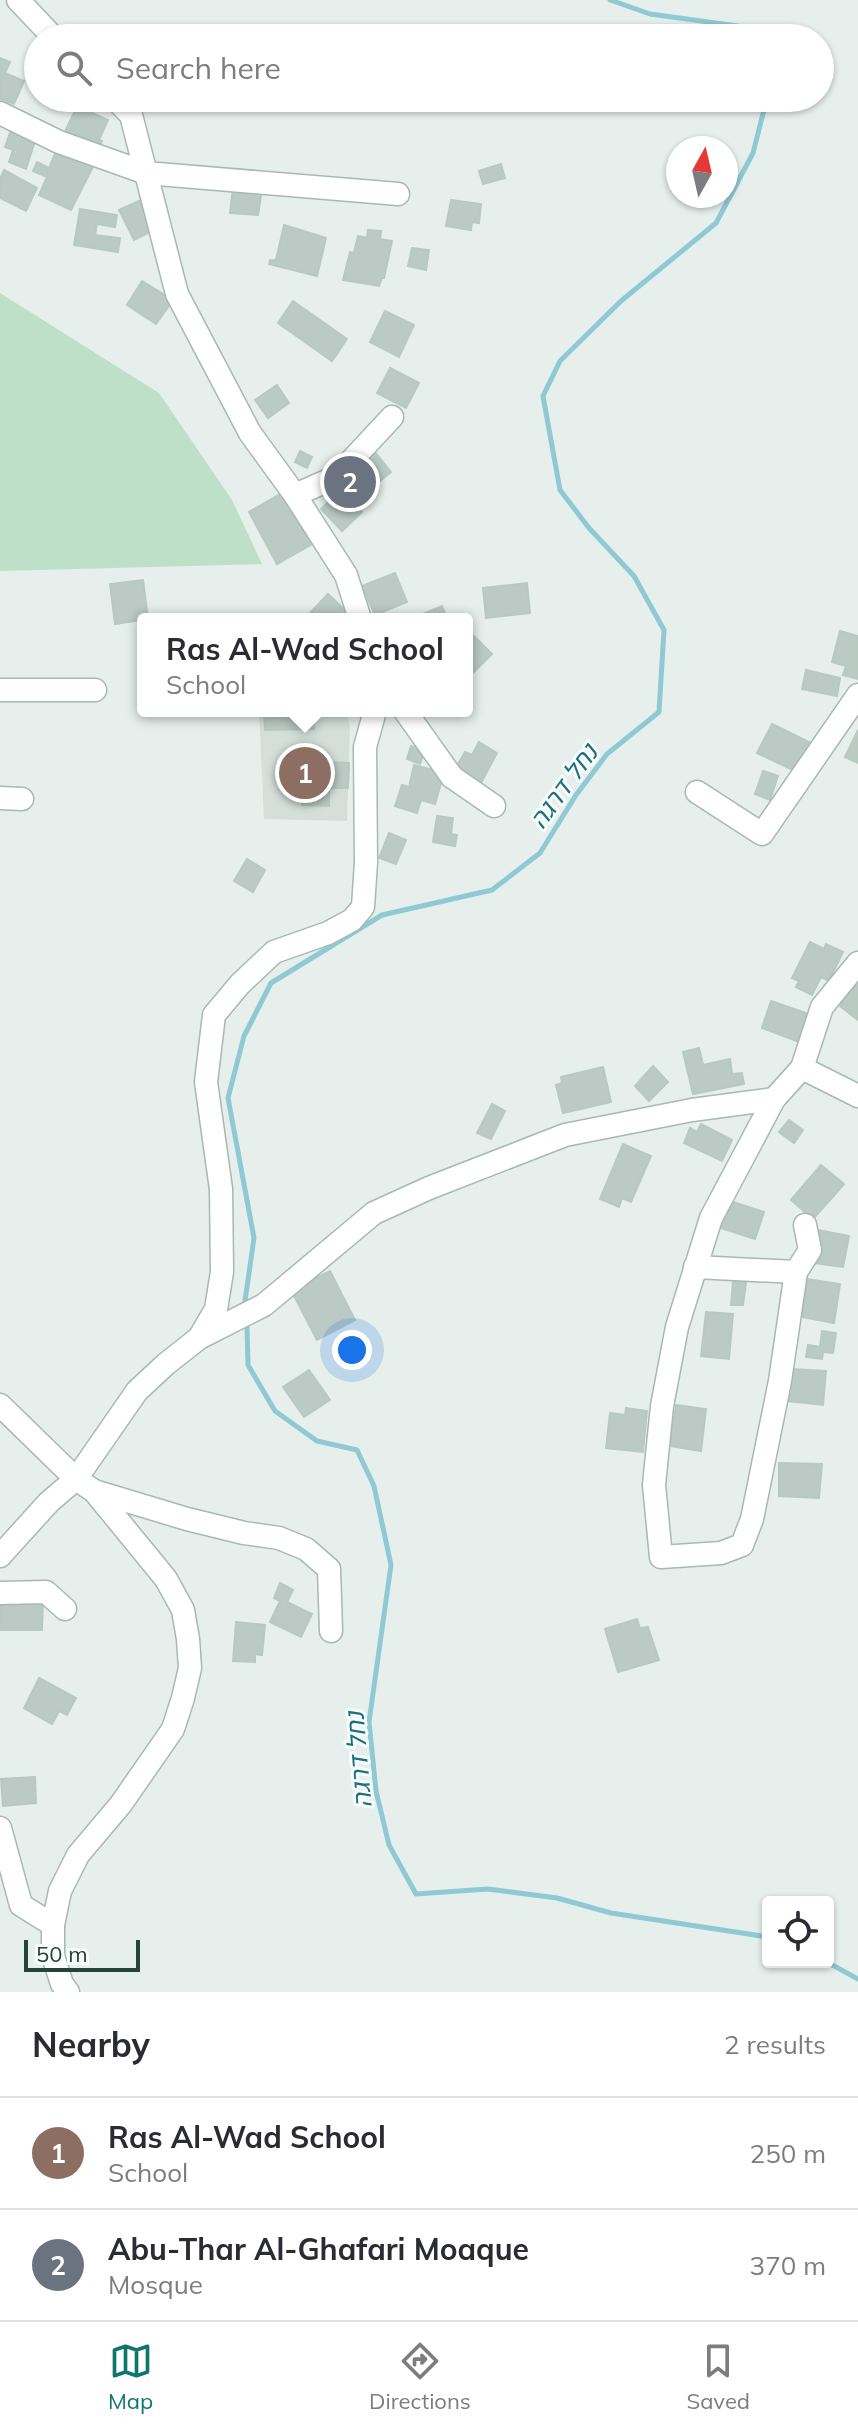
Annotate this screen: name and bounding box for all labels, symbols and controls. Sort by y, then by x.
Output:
search box [24,24,834,112]
icon: search [52,46,96,90]
text: Search here [116,49,281,87]
north arrow [666,136,738,208]
pin: 2 [324,452,376,512]
popup [137,613,473,717]
text: Ras Al-Wad School [166,630,444,668]
text: School [166,668,246,701]
water label: נחל דרגה [521,736,606,835]
pin: 1 [279,743,331,803]
your location [332,1330,372,1370]
water label: נחל דרגה [337,1709,379,1810]
map controls [762,1896,834,1968]
button: locate [762,1896,834,1968]
scale bar [24,1936,140,1972]
text: 50 m [36,1940,87,1968]
text: Nearby [32,2023,150,2066]
text: 2 results [724,2028,826,2061]
text: Ras Al-Wad School [108,2118,386,2156]
text: 1 [50,2137,66,2170]
text: 250 m [750,2137,826,2170]
text: School [108,2156,188,2189]
text: Abu-Thar Al-Ghafari Moaque [108,2230,529,2268]
text: 2 [50,2249,66,2282]
text: 370 m [750,2249,826,2282]
text: Mosque [108,2268,203,2301]
tab: Map [108,2339,153,2415]
tab: Directions [369,2339,471,2415]
tab: Saved [687,2339,750,2415]

